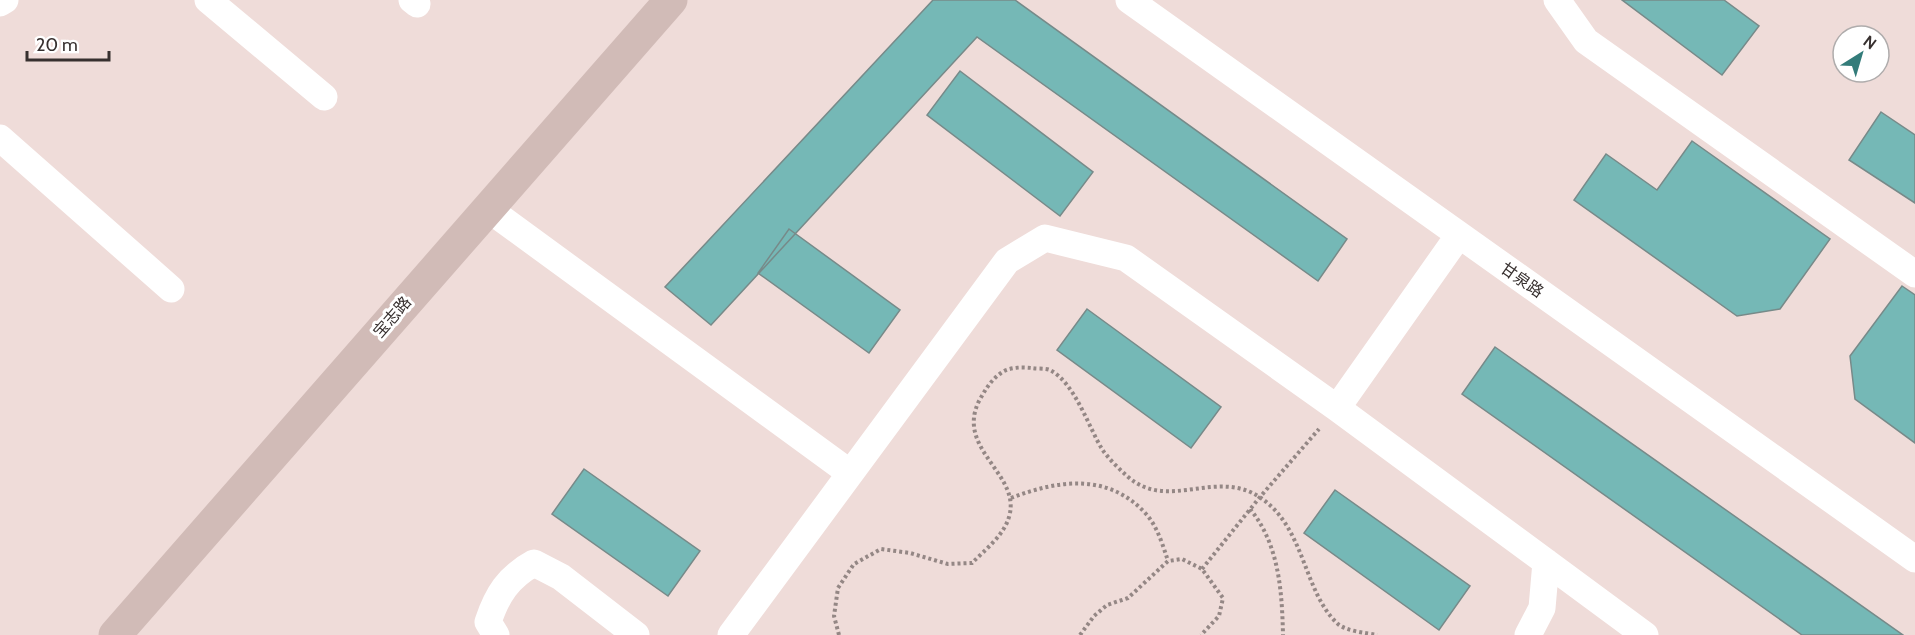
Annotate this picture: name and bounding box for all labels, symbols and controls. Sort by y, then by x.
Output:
scale bar [27,24,110,62]
north arrow [1831,24,1891,84]
text: N [1859,31,1880,53]
text: 20 m [36,34,78,56]
street label: 甘泉路 [1497,258,1547,302]
street label: 宝志路 [369,293,415,341]

